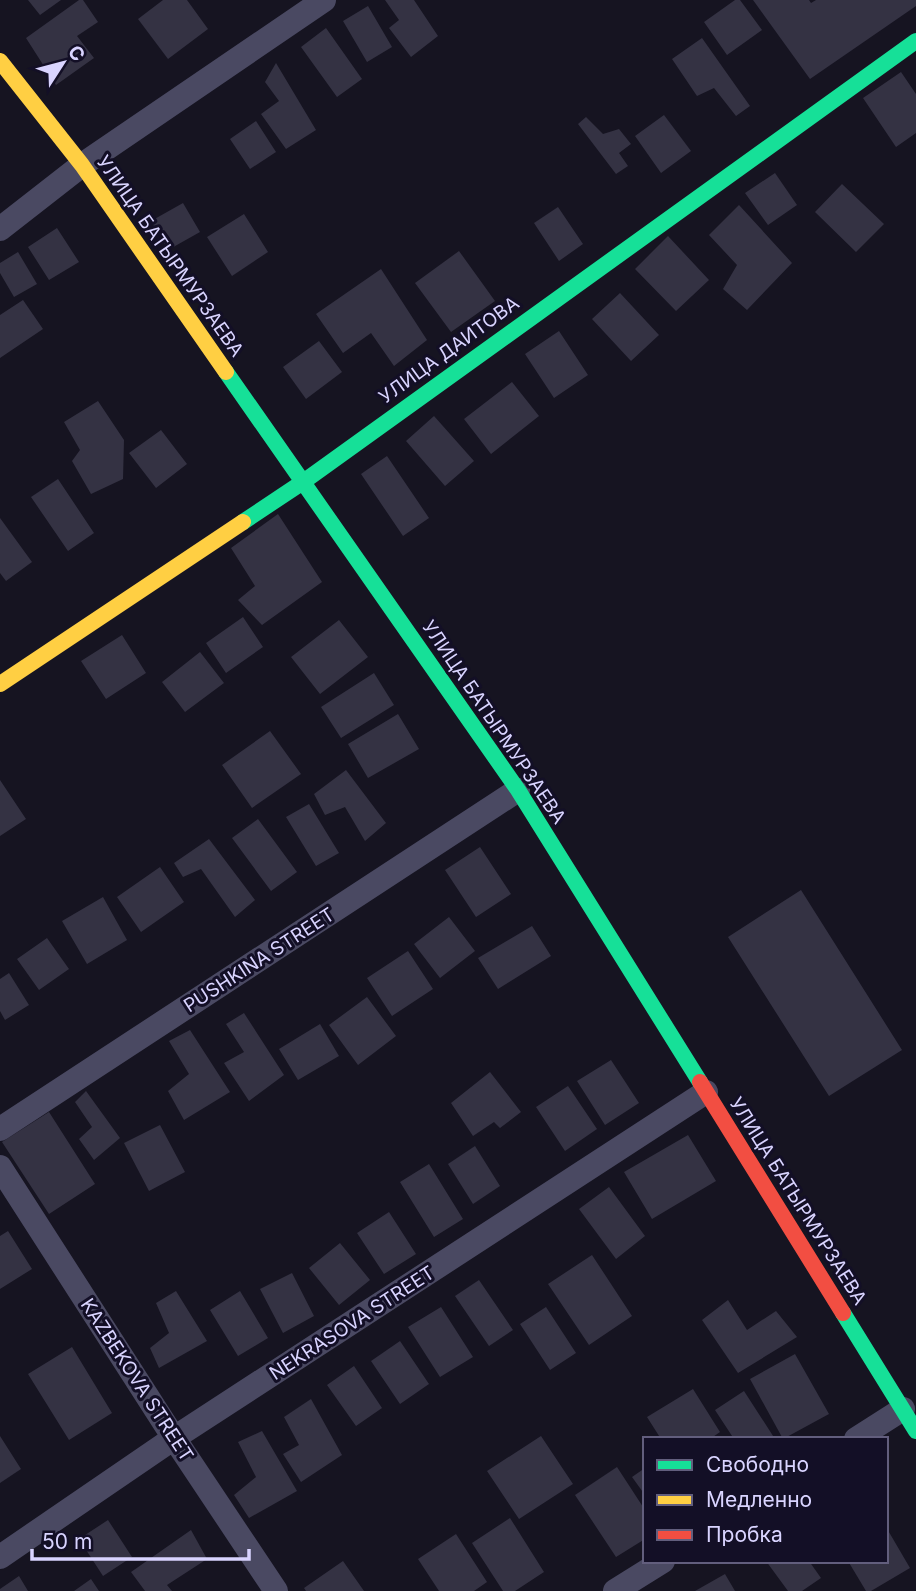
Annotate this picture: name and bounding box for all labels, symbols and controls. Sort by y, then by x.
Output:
north arrow [28,28,98,98]
text: С [63,41,90,66]
street label: УЛИЦА БАТЫРМУРЗАЕВА [92,151,248,361]
street label: УЛИЦА ДАИТОВА [375,292,523,408]
street label: УЛИЦА БАТЫРМУРЗАЕВА [417,616,571,828]
street label: PUSHKINA STREET [179,903,339,1017]
street label: УЛИЦА БАТЫРМУРЗАЕВА [724,1093,872,1309]
street label: NEKRASOVA STREET [265,1261,439,1385]
street label: KAZBEKOVA STREET [76,1294,198,1466]
legend [643,1437,888,1563]
text: Свободно [706,1452,809,1477]
text: Медленно [706,1487,812,1512]
scale bar [32,1518,248,1562]
text: Пробка [706,1522,783,1547]
text: 50 m [42,1529,92,1554]

